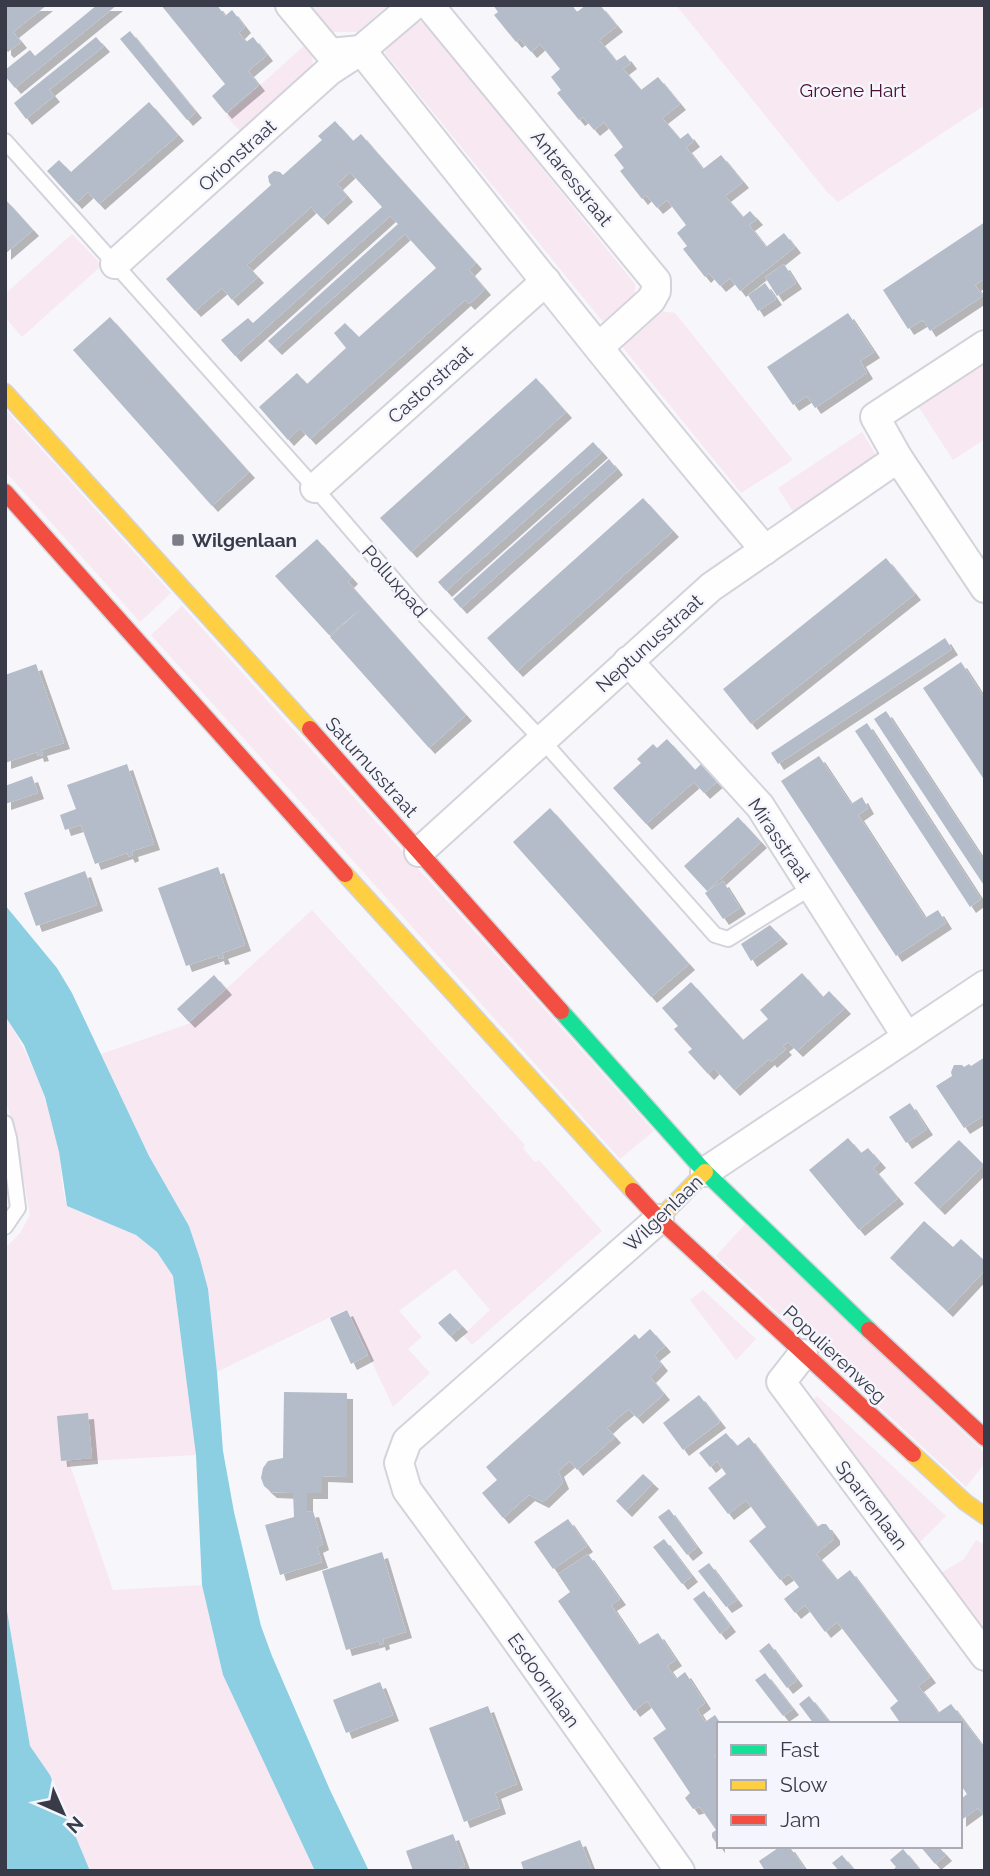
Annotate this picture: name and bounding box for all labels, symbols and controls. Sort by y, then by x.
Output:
park label: Groene Hart [800,79,907,101]
street label: Orionstraat [194,114,281,195]
street label: Antaresstraat [527,126,618,231]
street label: Castorstraat [383,340,477,428]
place label: Wilgenlaan [192,529,297,551]
marker: Wilgenlaan [170,532,186,548]
street label: Polluxpad [358,541,432,621]
street label: Neptunusstraat [591,589,707,697]
street label: Saturnusstraat [321,713,423,822]
street label: Mirasstraat [744,794,816,887]
street label: Wilgenlaan [619,1170,707,1256]
street label: Populierenweg [779,1301,891,1407]
street label: Sparrenlaan [831,1456,913,1554]
street label: Esdoornlaan [503,1629,585,1731]
legend [717,1722,962,1848]
text: Fast [780,1737,820,1762]
text: Slow [780,1772,828,1797]
north arrow [28,1778,98,1848]
text: Jam [780,1807,821,1832]
text: N [62,1812,88,1838]

